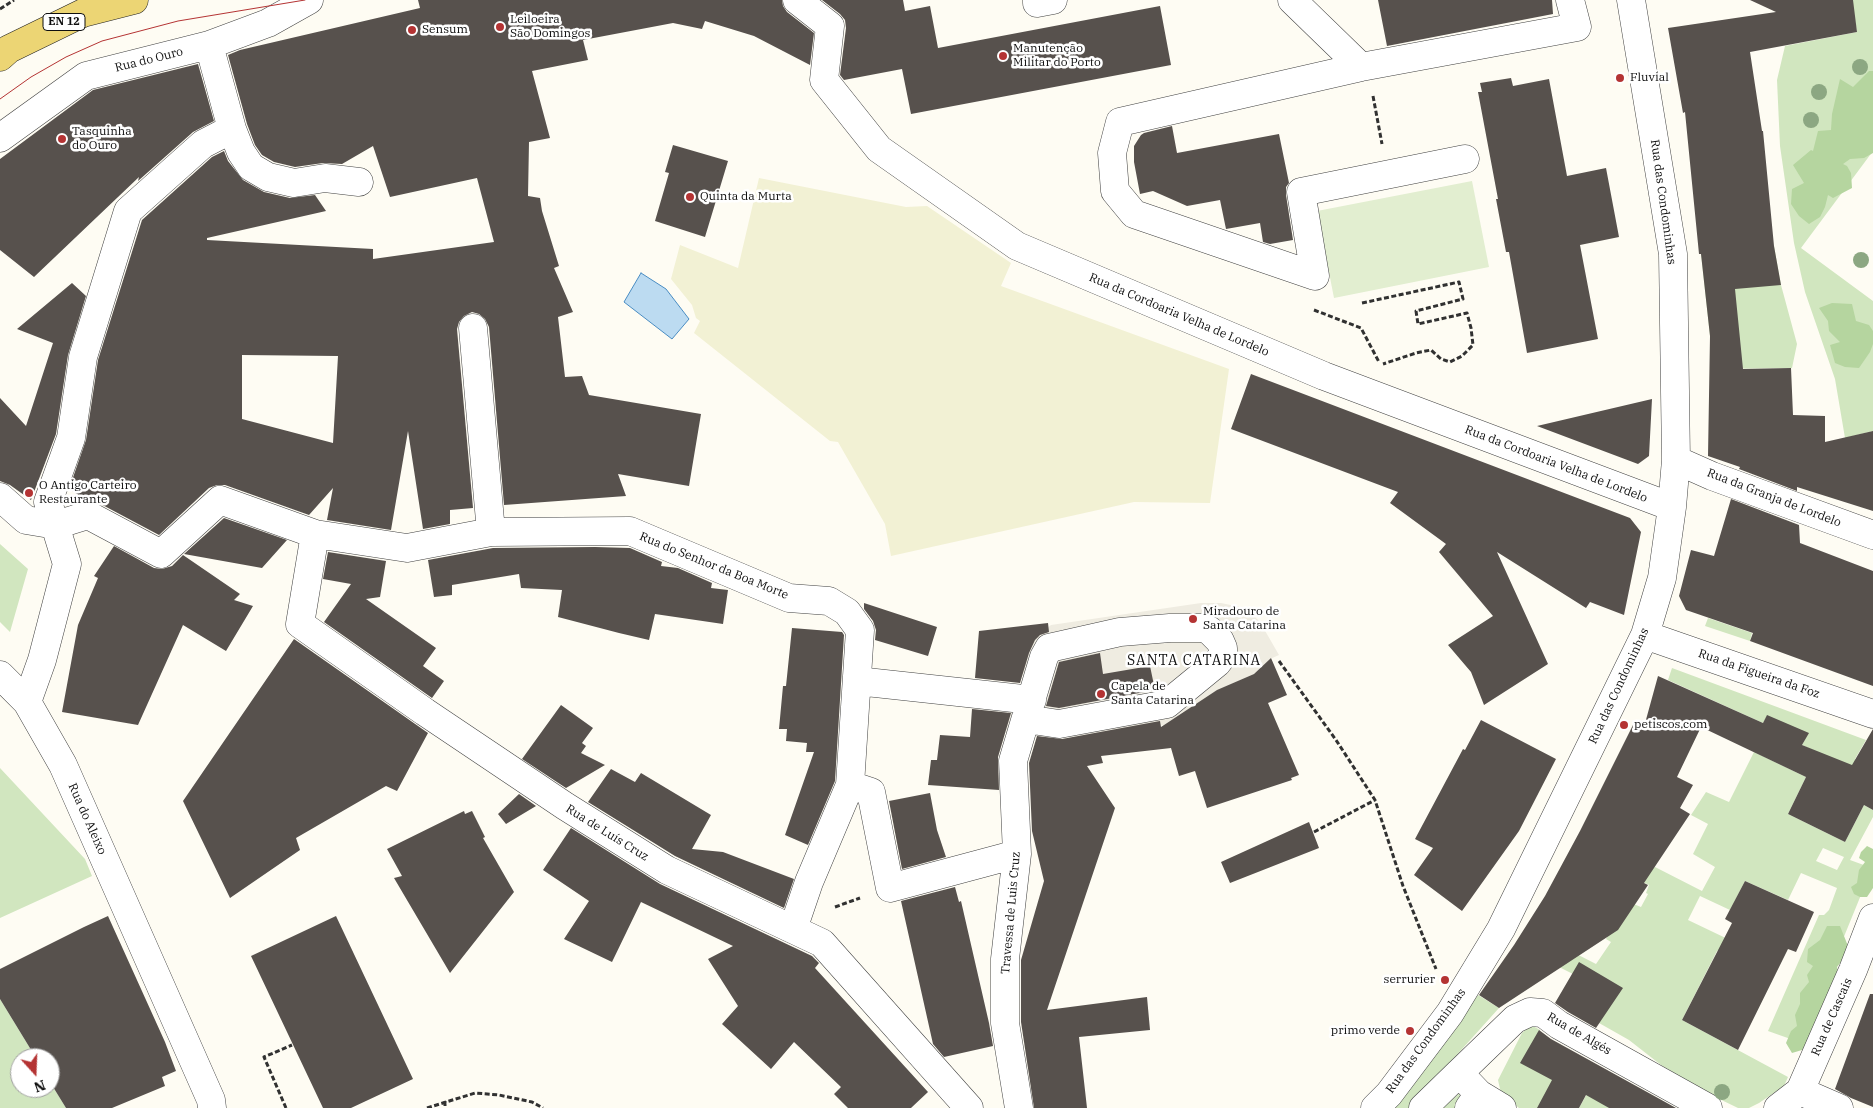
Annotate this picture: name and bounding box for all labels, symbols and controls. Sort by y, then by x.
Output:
place label: Leiloeira São Domingos [510,13,590,41]
road number: EN 12 [43,14,85,31]
marker: Leiloeira São Domingos [494,21,506,33]
place label: Sensum [422,23,468,37]
marker: Sensum [406,24,418,36]
place label: Manutenção Militar do Porto [1013,42,1101,70]
street label: Rua do Ouro [113,45,185,75]
marker: Manutenção Militar do Porto [997,50,1009,62]
place label: Fluvial [1630,71,1669,85]
marker: Fluvial [1614,72,1626,84]
place label: Tasquinha do Ouro [72,125,132,153]
marker: Tasquinha do Ouro [56,133,68,145]
street label: Rua das Condominhas [1647,139,1679,265]
place label: Quinta da Murta [700,190,792,204]
marker: Quinta da Murta [684,191,696,203]
street label: Rua da Cordoaria Velha de Lordelo [1087,270,1271,360]
street label: Rua da Cordoaria Velha de Lordelo [1463,422,1649,506]
street label: Rua da Granja de Lordelo [1705,466,1843,530]
place label: O Antigo Carteiro Restaurante [39,479,136,507]
marker: O Antigo Carteiro Restaurante [23,487,35,499]
street label: Rua do Senhor da Boa Morte [637,529,791,603]
place label: Miradouro de Santa Catarina [1203,605,1286,633]
marker: Miradouro de Santa Catarina [1187,613,1199,625]
street label: Rua das Condominhas [1586,626,1652,746]
street label: Rua da Figueira da Foz [1696,646,1822,702]
district label: SANTA CATARINA [1125,653,1263,669]
place label: Capela de Santa Catarina [1111,680,1194,708]
marker: Capela de Santa Catarina [1095,688,1107,700]
place label: petiscos.com [1634,718,1707,732]
marker: petiscos.com [1618,719,1630,731]
street label: Rua do Aleixo [65,781,109,857]
street label: Rua de Luís Cruz [563,802,651,864]
street label: Travessa de Luis Cruz [998,851,1024,975]
place label: serrurier [1384,973,1435,987]
marker: serrurier [1439,974,1451,986]
street label: Rua de Cascais [1808,976,1856,1058]
street label: Rua das Condominhas [1383,986,1469,1096]
street label: Rua de Algés [1544,1010,1614,1058]
place label: primo verde [1331,1024,1400,1038]
marker: primo verde [1404,1025,1416,1037]
north arrow [10,1048,60,1098]
text: N [32,1076,48,1097]

